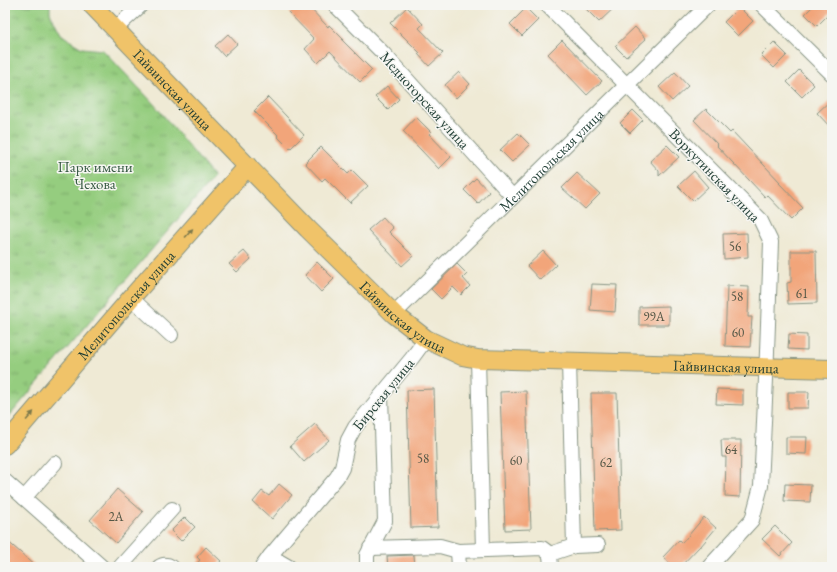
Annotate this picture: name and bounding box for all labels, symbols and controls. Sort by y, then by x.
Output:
street label: Гайвинская улица [130,45,217,134]
street label: Медногорская улица [376,47,474,153]
street label: Мелитопольская улица [494,104,607,215]
street label: Воркутинская улица [665,124,765,226]
park label: Парк имени Чехова [57,157,133,193]
one-way arrow [184,227,193,238]
house number: 56 [729,238,741,255]
street label: Мелитопольская улица [73,246,179,364]
street label: Гайвинская улица [356,276,449,357]
house number: 61 [796,285,808,302]
house number: 58 [731,288,743,305]
house number: 99А [643,308,666,325]
house number: 60 [732,324,744,341]
street label: Бирская улица [348,354,418,434]
street label: Гайвинская улица [673,355,779,377]
one-way arrow [26,410,35,421]
house number: 64 [725,441,738,458]
house number: 58 [417,450,429,467]
house number: 60 [510,452,522,469]
house number: 62 [600,454,613,471]
house number: 2А [108,508,125,525]

